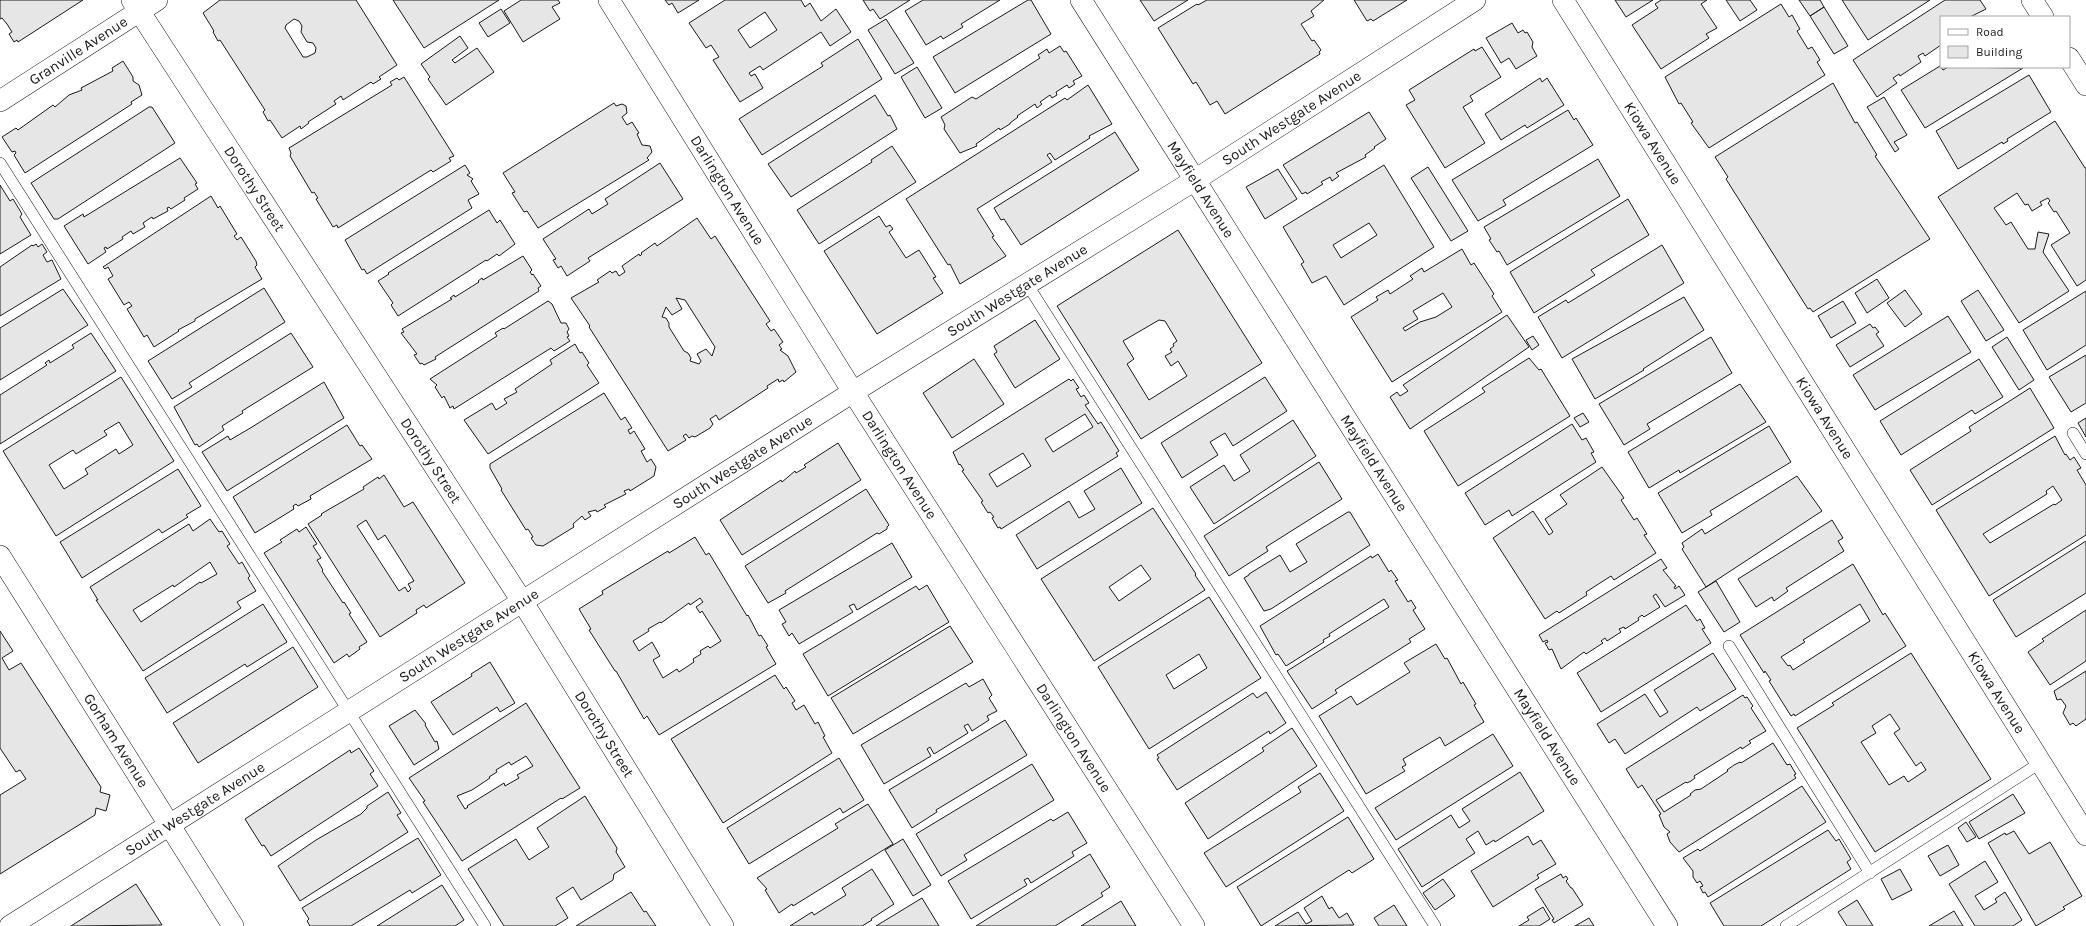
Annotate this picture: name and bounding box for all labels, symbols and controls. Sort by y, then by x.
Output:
street label: Granville Avenue [26,12,131,89]
legend [1940,16,2070,68]
text: Road [1976,25,2004,39]
text: Building [1976,45,2023,59]
street label: South Westgate Avenue [1219,67,1364,169]
street label: Kiowa Avenue [1620,99,1685,188]
street label: Darlington Avenue [687,132,768,248]
street label: Mayfield Avenue [1163,137,1238,241]
street label: Dorothy Street [220,143,289,235]
street label: South Westgate Avenue [944,240,1091,341]
street label: Kiowa Avenue [1792,373,1857,462]
street label: Darlington Avenue [858,407,941,523]
street label: South Westgate Avenue [669,411,816,513]
street label: Mayfield Avenue [1337,411,1411,515]
street label: Dorothy Street [397,414,465,507]
street label: South Westgate Avenue [396,585,542,686]
street label: Kiowa Avenue [1964,648,2029,737]
street label: Darlington Avenue [1032,680,1115,796]
street label: Mayfield Avenue [1510,685,1585,789]
street label: Dorothy Street [571,688,638,781]
street label: Gorham Avenue [80,690,152,791]
street label: South Westgate Avenue [122,758,268,860]

